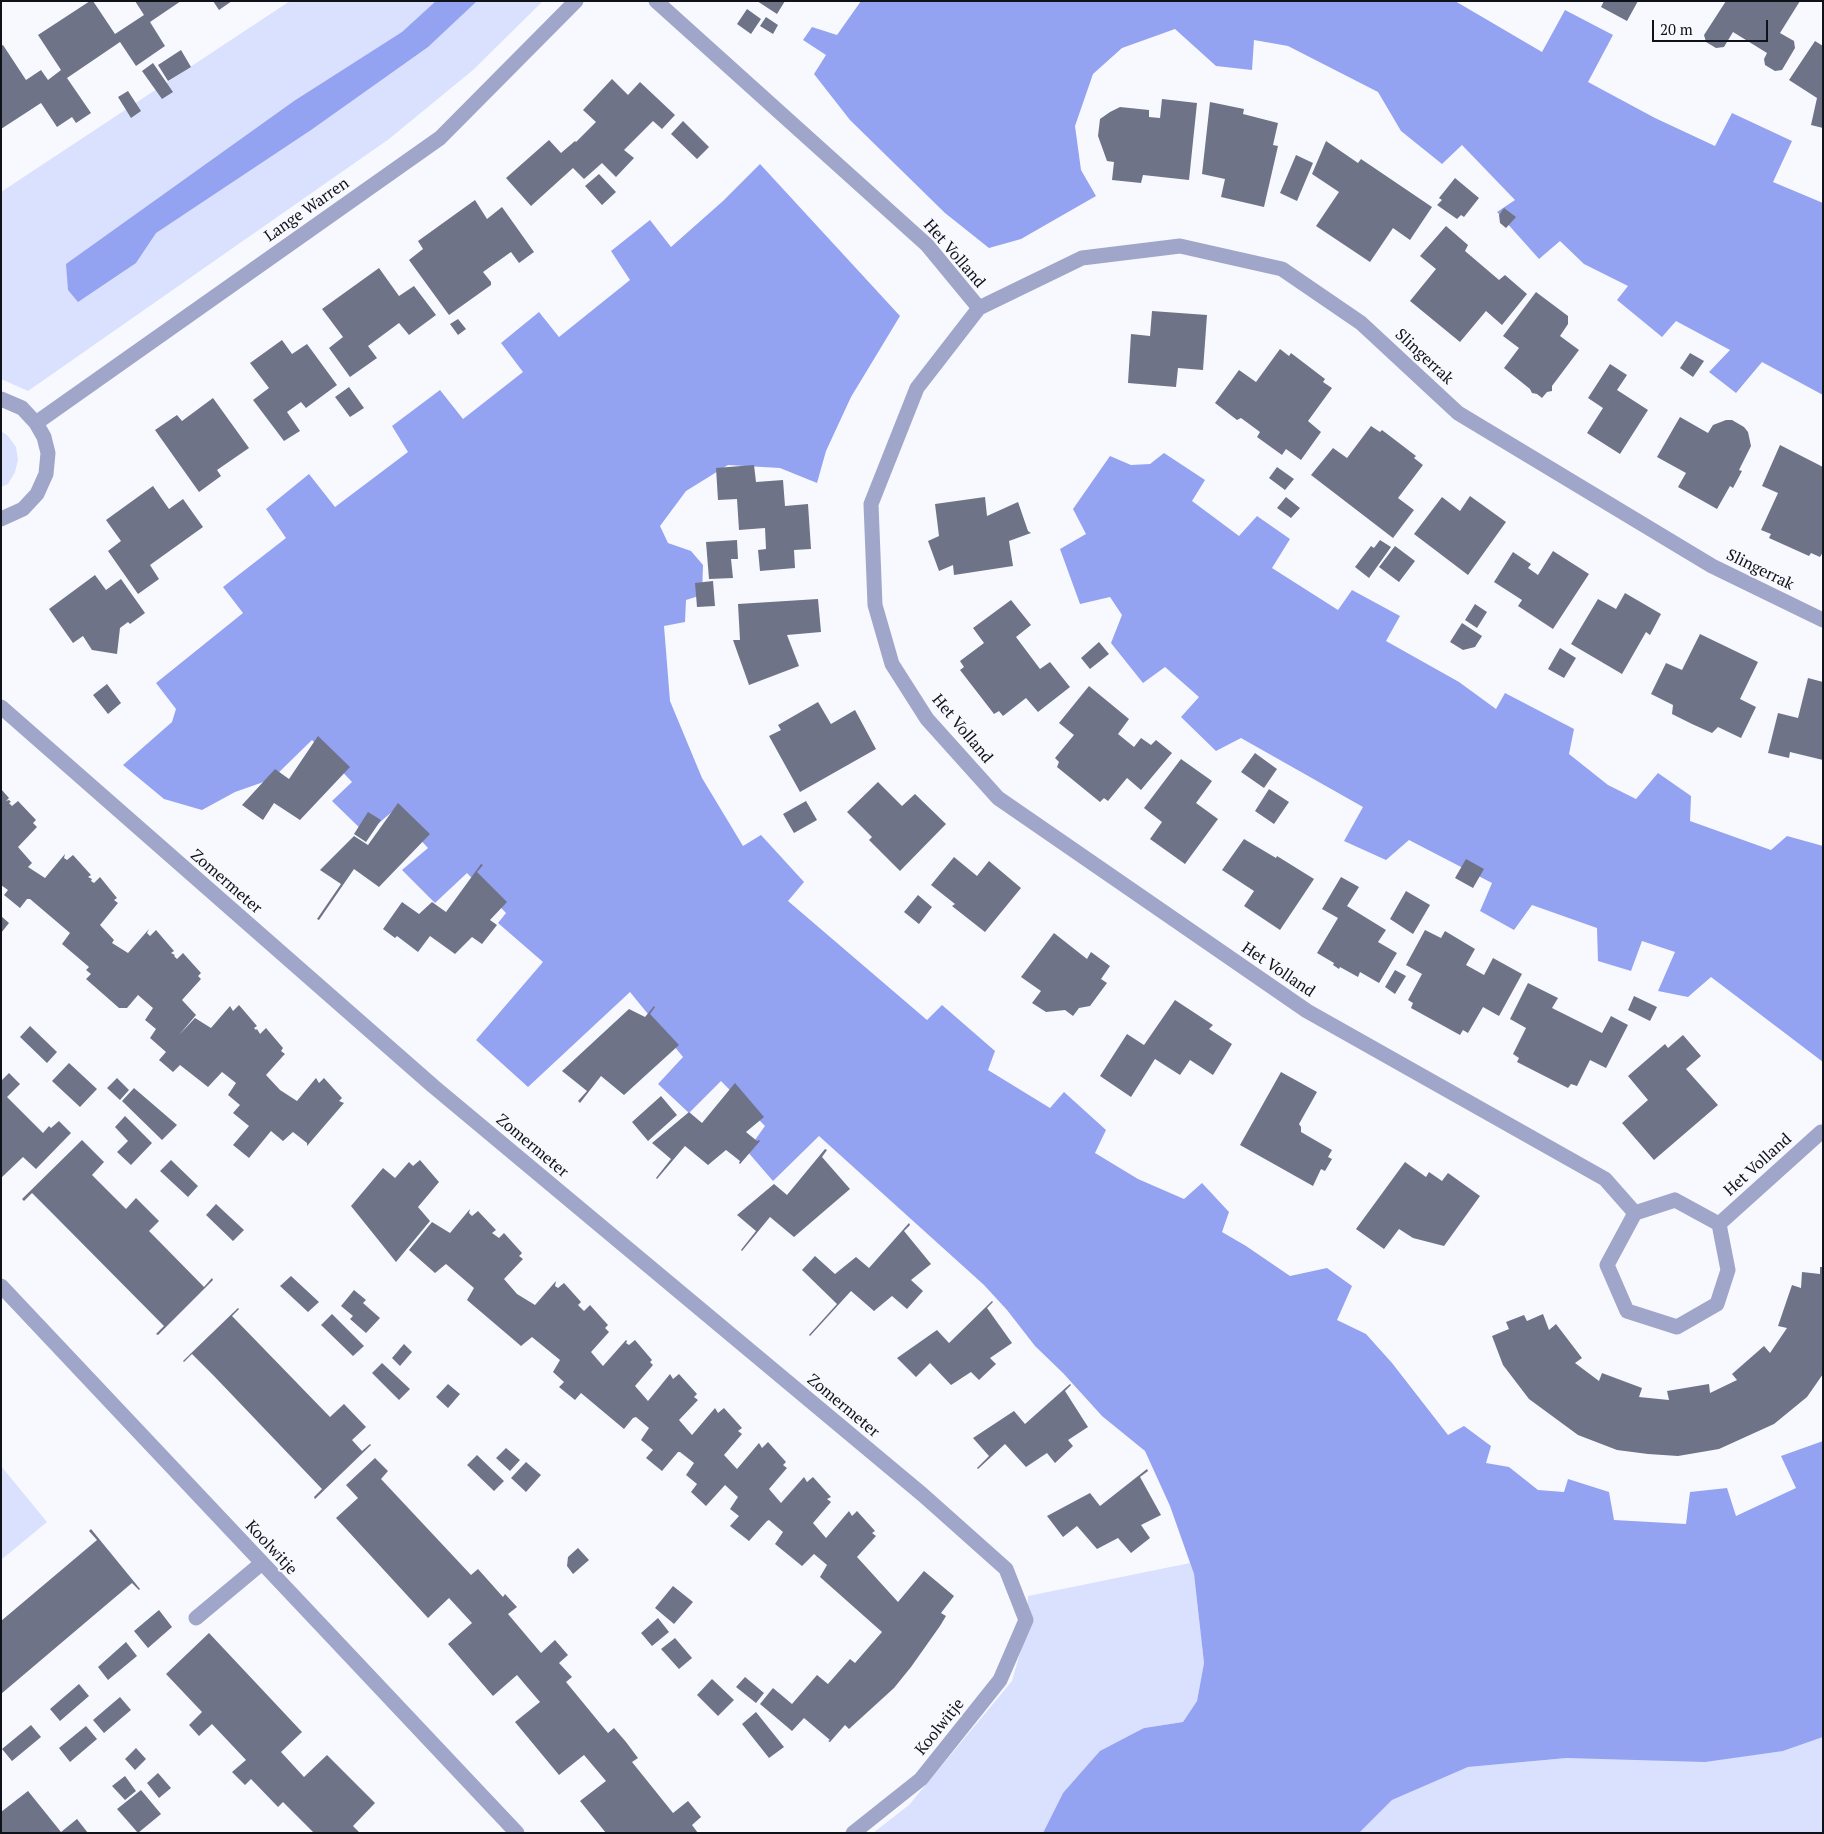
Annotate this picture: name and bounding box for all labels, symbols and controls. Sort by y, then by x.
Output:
scale bar [1654,10,1770,42]
text: 20 m [1660,19,1693,39]
street label: Lange Warren [261,174,353,246]
street label: Het Volland [919,216,989,292]
street label: Slingerrak [1391,325,1457,389]
street label: Slingerrak [1723,545,1797,595]
street label: Het Volland [928,691,996,767]
street label: Zomermeter [186,846,266,918]
street label: Het Volland [1238,939,1318,1001]
street label: Zomermeter [492,1110,572,1182]
street label: Het Volland [1720,1130,1796,1200]
street label: Zomermeter [803,1370,883,1442]
street label: Koolwitje [241,1517,301,1579]
street label: Koolwitje [911,1695,969,1759]

